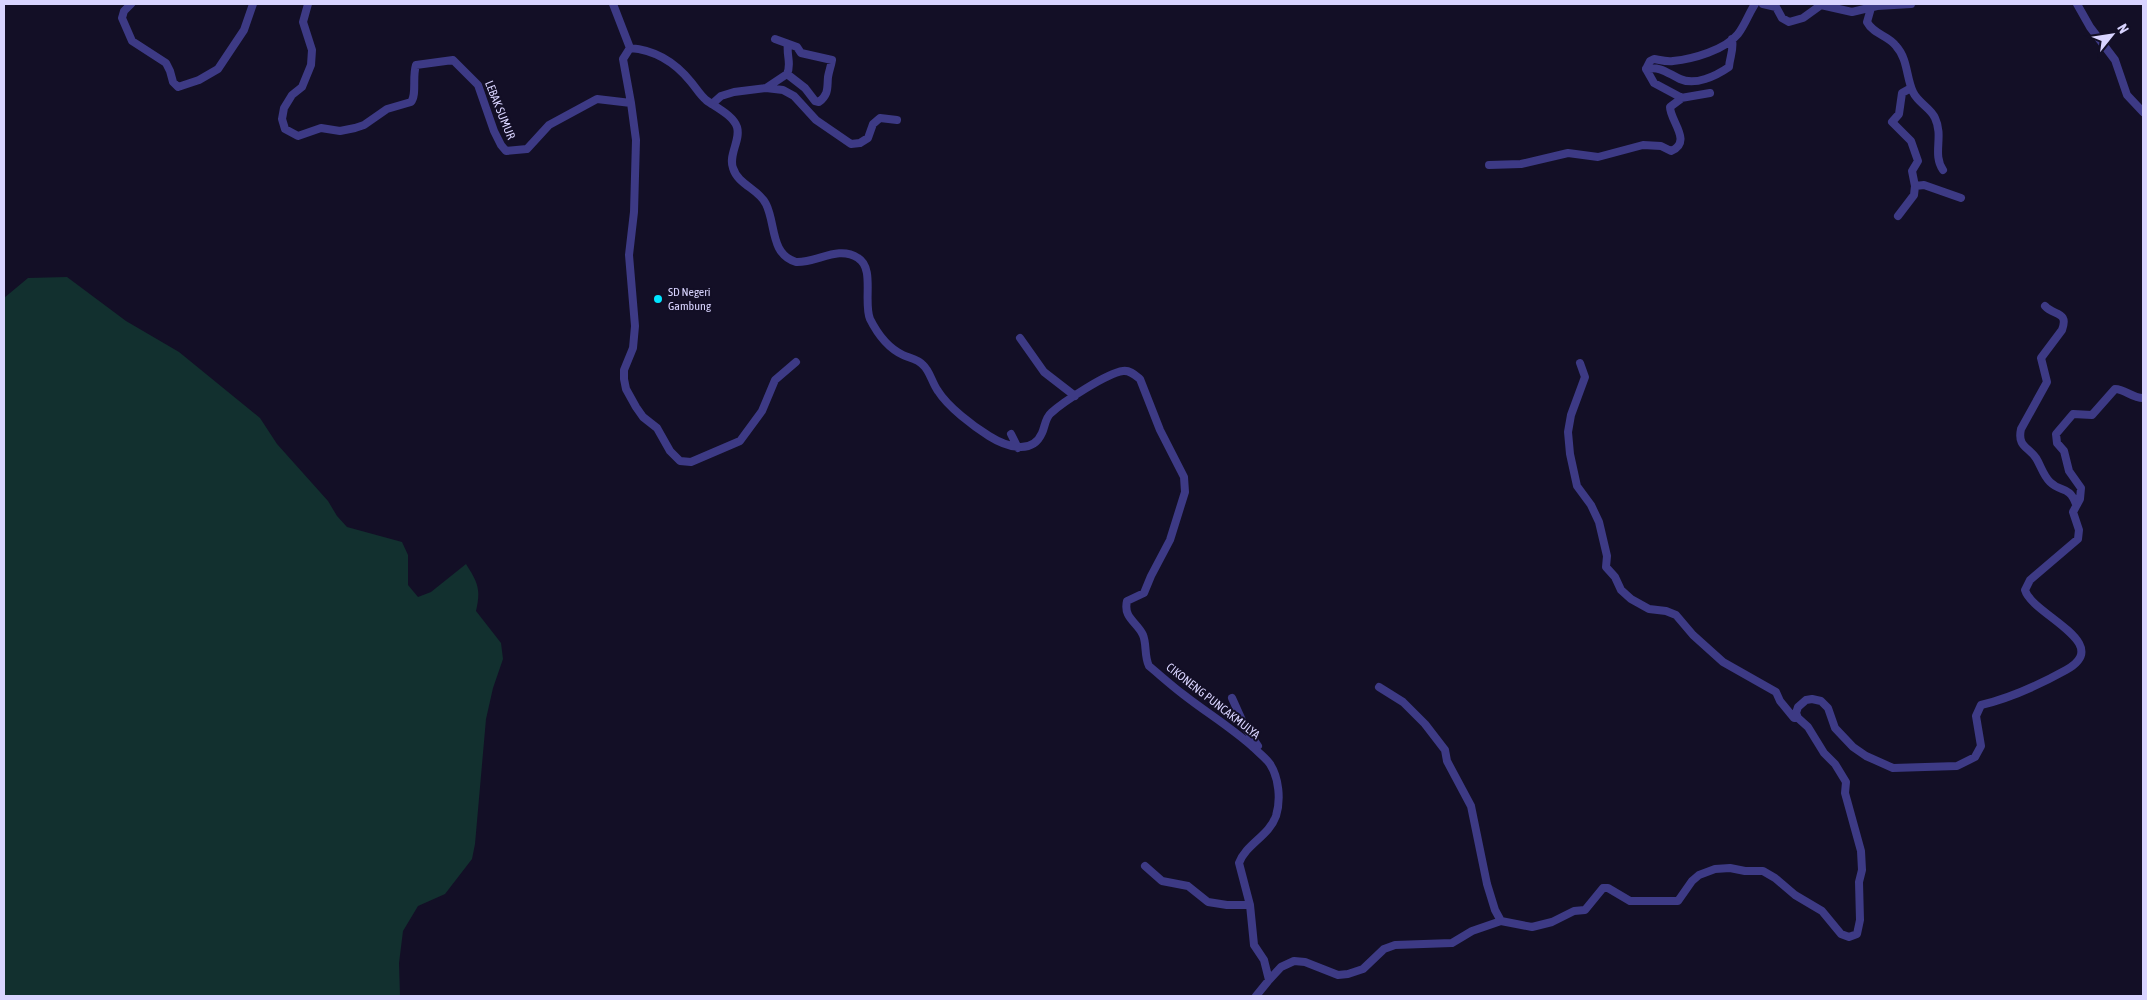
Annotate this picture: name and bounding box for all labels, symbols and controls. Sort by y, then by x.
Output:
north arrow [2087,10,2137,60]
text: N [2114,21,2132,36]
street label: LEBAK SUMUR [482,79,518,141]
place label: SD Negeri Gambung [668,285,712,313]
marker: SD Negeri Gambung [652,293,664,305]
street label: CIKONENG PUNCAKMULYA [1163,660,1263,742]

